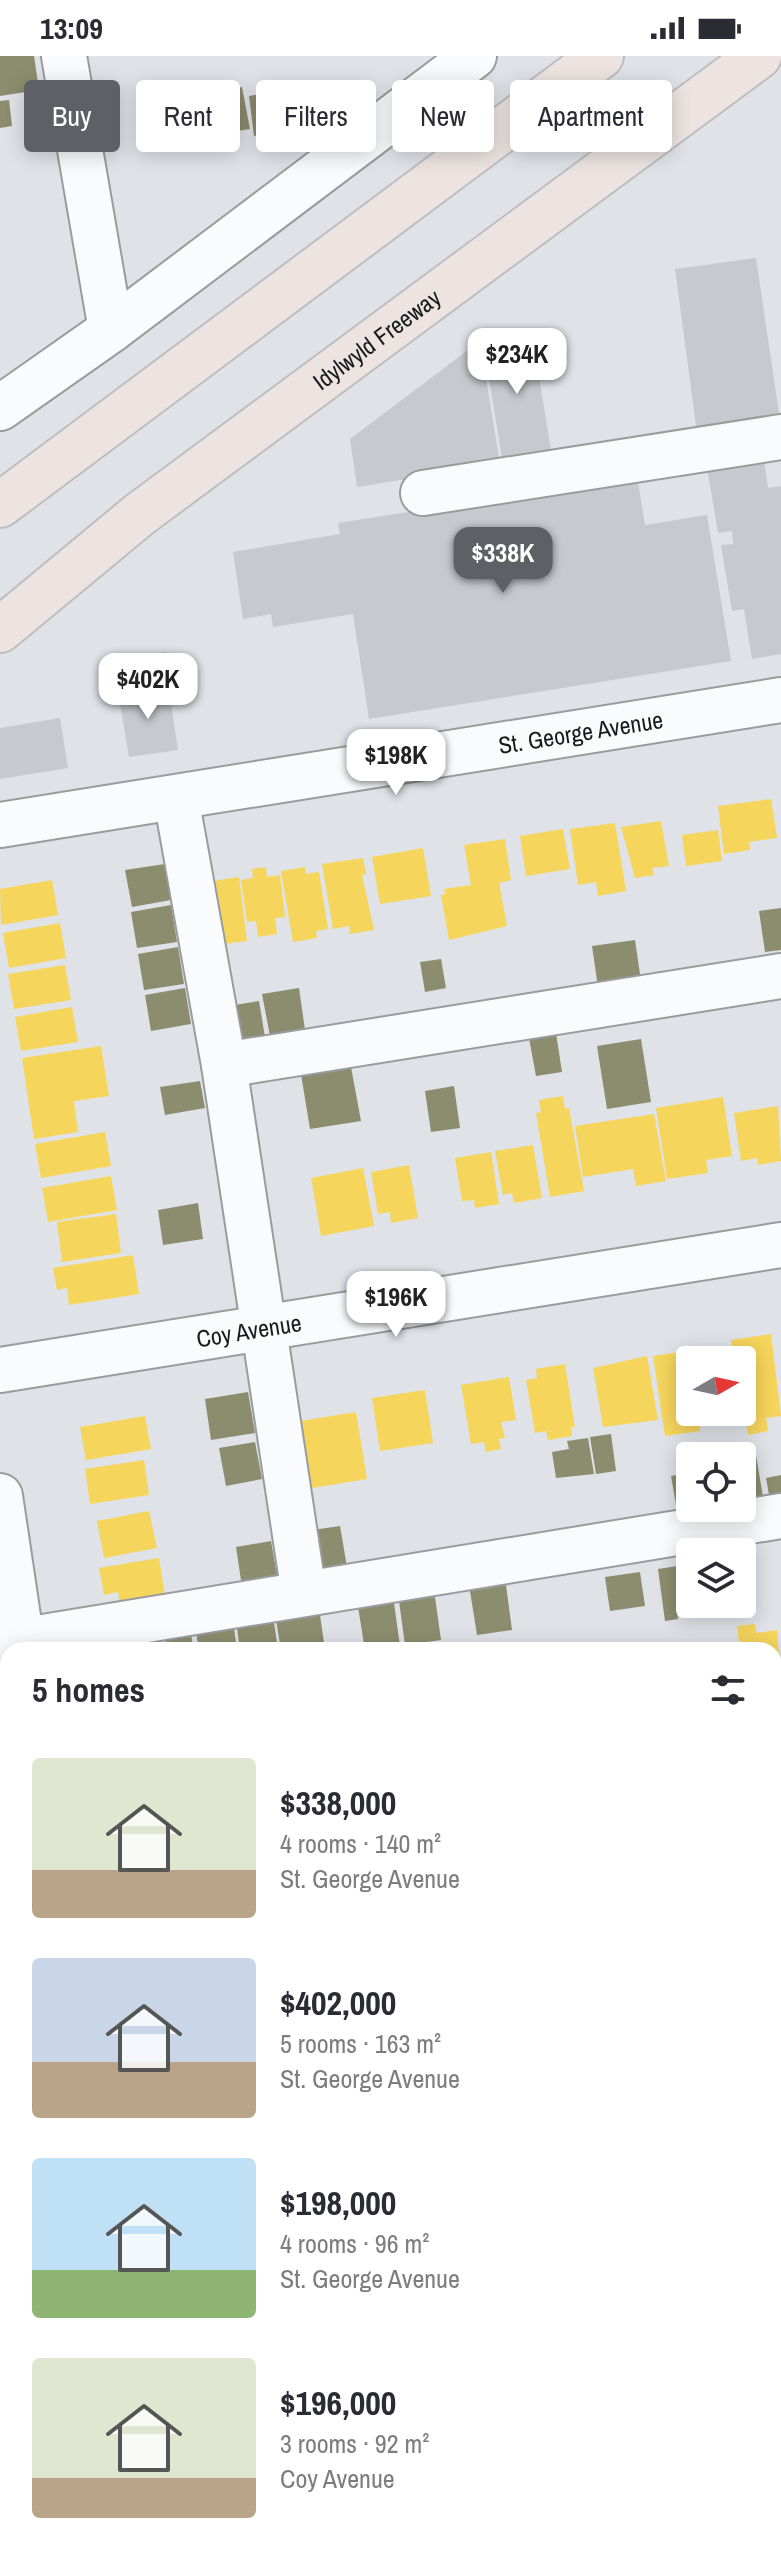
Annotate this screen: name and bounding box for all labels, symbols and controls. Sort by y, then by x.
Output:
text: 13:09 [40,8,103,48]
chip: Buy [24,80,120,152]
chip: Rent [136,80,240,152]
chip: Filters [256,80,376,152]
chip: New [392,80,494,152]
chip: Apartment [510,80,672,152]
street label: Idylwyld Freeway [306,281,447,397]
pin: $234K [461,328,573,396]
text: $234K [486,336,548,371]
pin: $338K [447,527,559,595]
text: $338K [472,535,534,570]
pin: $402K [92,653,204,721]
text: $402K [117,661,179,696]
street label: St. George Avenue [496,703,665,761]
pin: $198K [340,729,452,797]
text: $198K [365,737,427,772]
pin: $196K [340,1271,452,1339]
text: $196K [365,1279,427,1314]
street label: Coy Avenue [194,1306,304,1354]
north arrow [676,1346,756,1426]
map controls [676,1346,756,1618]
button: locate [676,1442,756,1522]
button: layers [676,1538,756,1618]
text: 5 homes [32,1667,145,1713]
icon: filters [706,1668,750,1712]
text: $338,000 [280,1780,396,1826]
icon: home [96,1790,192,1886]
text: 4 rooms · 140 m² [280,1826,441,1861]
text: St. George Avenue [280,1861,460,1896]
text: $402,000 [280,1980,396,2026]
icon: home [96,1990,192,2086]
text: 5 rooms · 163 m² [280,2026,441,2061]
text: St. George Avenue [280,2061,460,2096]
text: $198,000 [280,2180,396,2226]
icon: home [96,2190,192,2286]
text: 4 rooms · 96 m² [280,2226,429,2261]
text: St. George Avenue [280,2261,460,2296]
text: $196,000 [280,2380,396,2426]
icon: home [96,2390,192,2486]
text: 3 rooms · 92 m² [280,2426,429,2461]
text: Coy Avenue [280,2461,395,2496]

